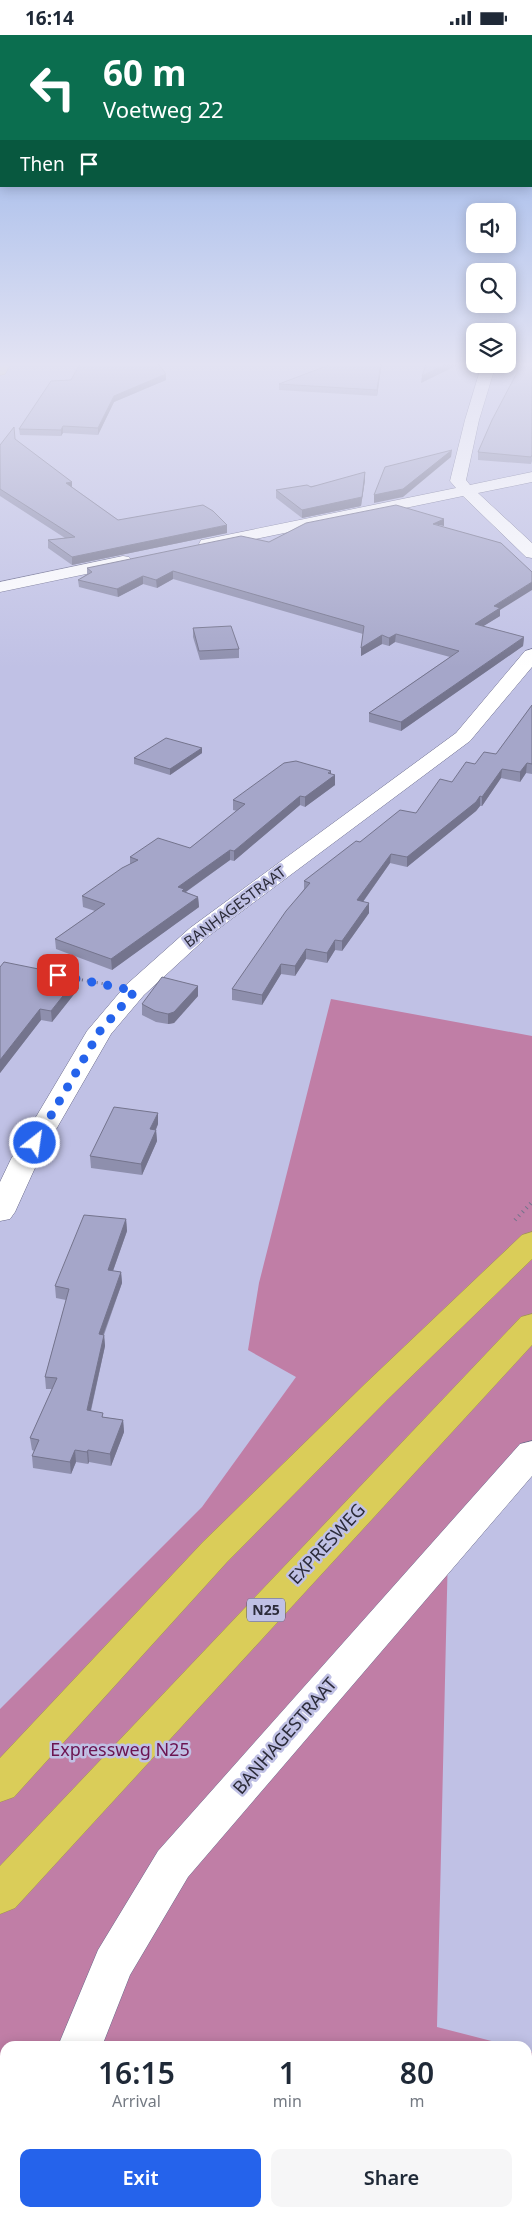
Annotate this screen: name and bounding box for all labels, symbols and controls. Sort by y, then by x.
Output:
text: 16:14 [25,5,74,31]
text: 60 m [103,49,186,96]
icon: left [20,55,85,120]
text: Voetweg 22 [103,94,224,124]
icon: arrive [75,150,103,178]
text: Then [20,151,65,177]
map controls [466,203,516,373]
button: sound [466,203,516,253]
button: search [466,263,516,313]
button: layers [466,323,516,373]
street label: BANHAGESTRAAT [179,861,290,951]
pin [37,954,79,996]
icon: arrive [44,961,72,989]
position arrow [8,1116,60,1168]
street label: EXPRESWEG [283,1498,370,1589]
road number: N25 [247,1599,285,1621]
street label: BANHAGESTRAAT [227,1672,342,1799]
park label: Expressweg N25 [50,1737,190,1761]
text: 16:15 [98,2052,175,2093]
text: 1 [279,2052,296,2093]
text: 80 [400,2052,434,2093]
text: Arrival [112,2090,161,2112]
text: min [273,2090,302,2112]
text: m [409,2090,424,2112]
button: Exit [20,2149,261,2207]
button: Share [271,2149,512,2207]

